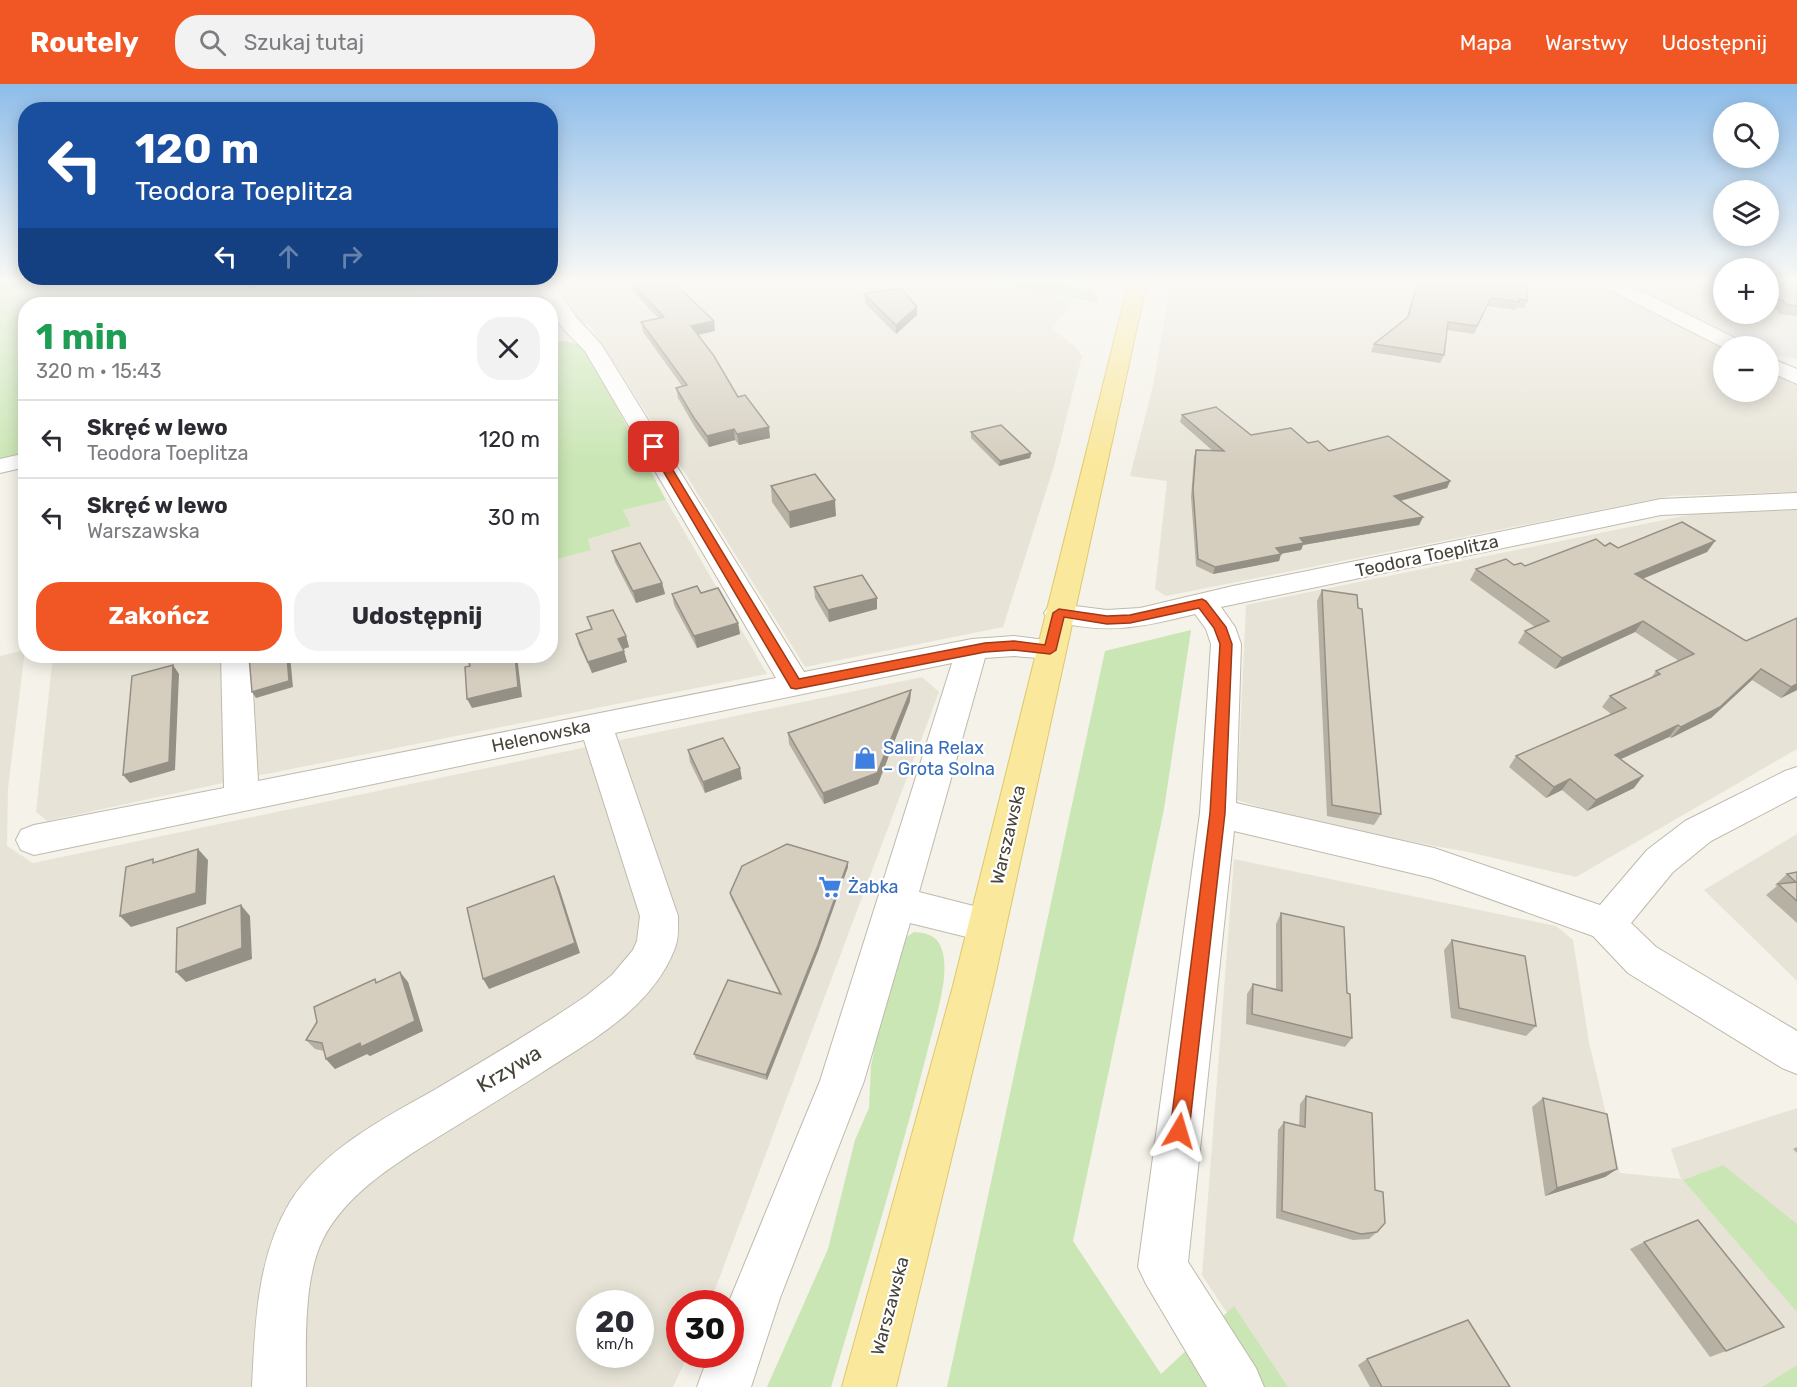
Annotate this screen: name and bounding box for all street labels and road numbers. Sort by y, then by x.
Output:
street label: Teodora Toeplitza [1354,530,1500,582]
street label: Helenowska [489,715,593,757]
street label: Warszawska [986,783,1030,887]
street label: Krzywa [472,1040,546,1098]
street label: Warszawska [866,1254,914,1358]

